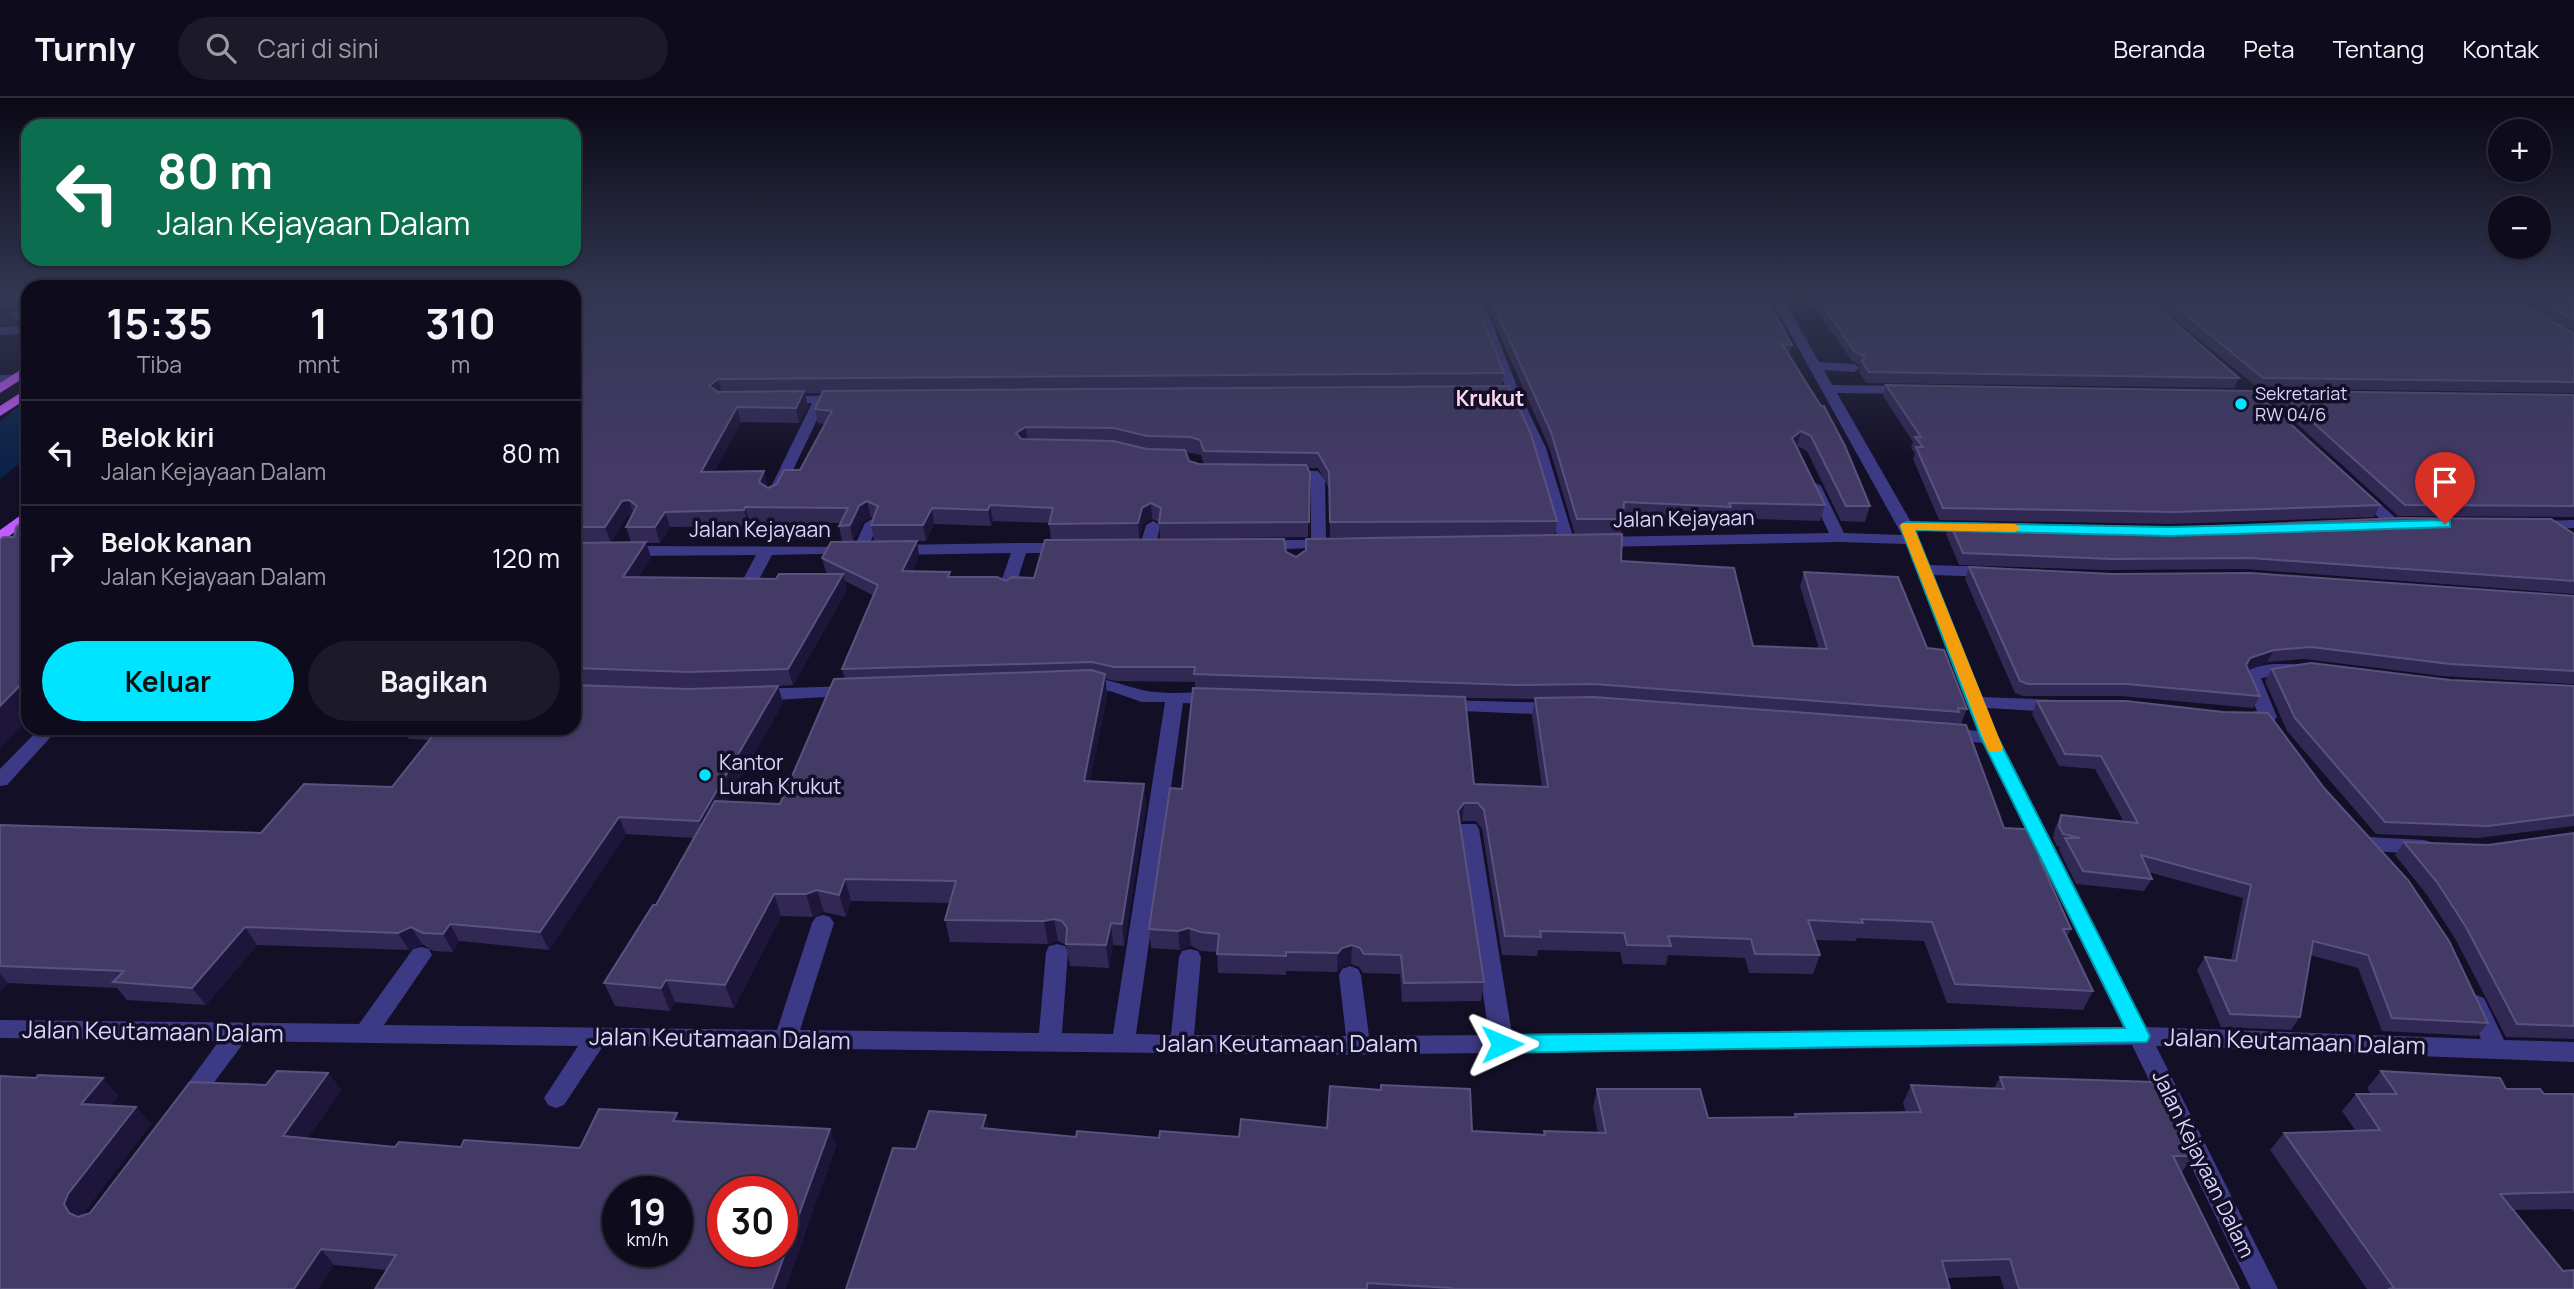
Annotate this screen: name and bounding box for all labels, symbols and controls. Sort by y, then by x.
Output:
search box [178,17,668,80]
text: Turnly [35,26,136,71]
icon: search [202,29,240,67]
text: Cari di sini [258,30,379,66]
text: Beranda [2113,32,2205,65]
text: Peta [2243,32,2295,65]
text: Tentang [2333,32,2424,65]
text: Kontak [2462,32,2539,65]
map controls [2488,119,2551,259]
button: + [2488,119,2551,182]
text: 80 m [157,137,273,204]
icon: left [42,147,133,238]
button: − [2488,196,2551,259]
text: Jalan Kejayaan Dalam [157,201,470,245]
text: 15:35 [106,294,213,352]
text: 1 [310,294,328,352]
text: 310 [425,294,496,352]
text: Tiba [137,348,182,380]
text: mnt [298,348,340,380]
text: m [451,348,470,380]
place label: Sekretariat RW 04/6 [2255,381,2348,426]
district label: Krukut [1456,384,1524,412]
marker: Sekretariat RW 04/6 [2233,396,2249,412]
text: Belok kiri [101,419,215,455]
icon: left [42,434,80,472]
text: 80 m [502,435,560,471]
pin [2415,452,2475,524]
text: Jalan Kejayaan Dalam [101,455,326,487]
icon: arrive [2426,463,2464,501]
street label: Jalan Kejayaan [1613,503,1755,533]
street label: Jalan Kejayaan [689,515,831,543]
text: Belok kanan [101,524,252,560]
icon: right [42,539,80,577]
text: 120 m [492,540,560,576]
text: Jalan Kejayaan Dalam [101,560,326,592]
button: Keluar [42,641,294,721]
button: Bagikan [308,641,560,721]
place label: Kantor Lurah Krukut [719,748,842,800]
marker: Kantor Lurah Krukut [697,767,713,783]
position arrow [1465,1007,1539,1081]
street label: Jalan Keutamaan Dalam [22,1012,284,1049]
street label: Jalan Keutamaan Dalam [589,1019,851,1056]
street label: Jalan Keutamaan Dalam [2164,1019,2426,1062]
street label: Jalan Keutamaan Dalam [1156,1026,1418,1059]
street label: Jalan Kejayaan Dalam [2146,1065,2262,1262]
speed limit sign: 30 [707,1176,798,1267]
text: 19 [629,1188,666,1236]
text: km/h [627,1227,668,1251]

